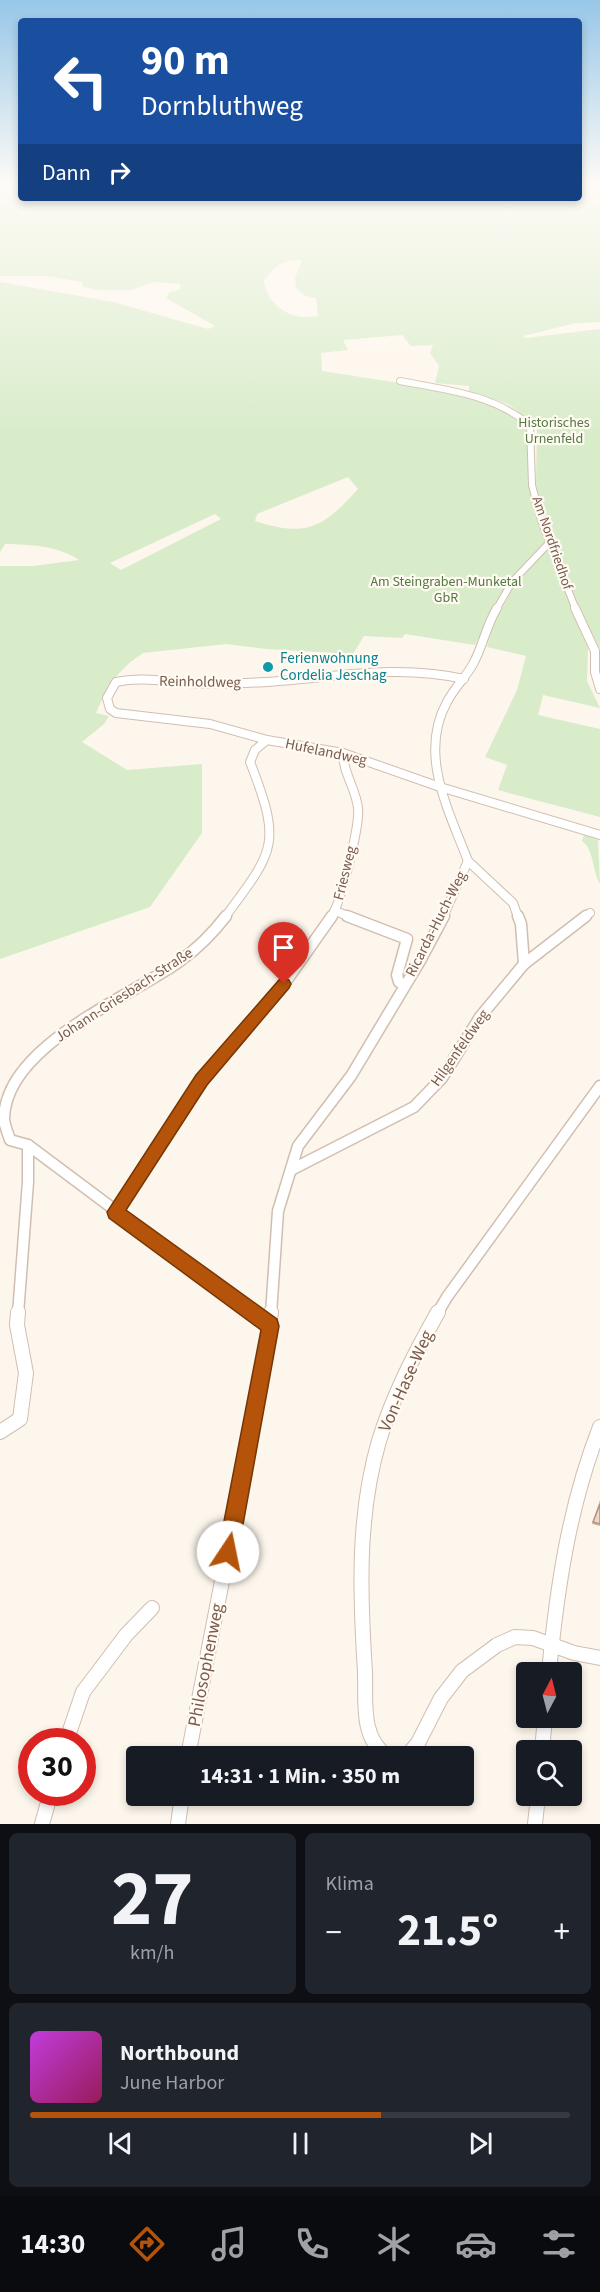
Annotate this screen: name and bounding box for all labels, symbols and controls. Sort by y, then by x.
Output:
text: 90 m [141,31,230,91]
icon: left [42,42,120,120]
text: Dornbluthweg [141,87,303,126]
icon: right [103,156,136,189]
text: Dann [42,157,91,189]
park label: Historisches Urnenfeld [518,413,590,449]
street label: Am Nordfriedhof [527,494,578,593]
park label: Am Steingraben-Munketal GbR [370,572,522,608]
place label: Ferienwohnung Cordelia Jeschag [280,648,387,686]
marker: Ferienwohnung Cordelia Jeschag [261,660,275,674]
street label: Reinholdweg [159,671,241,693]
street label: Hufelandweg [283,733,369,771]
street label: Friesweg [328,843,362,902]
street label: Ricarda-Huch-Weg [400,867,472,981]
pin [258,922,309,984]
icon: arrive [267,931,300,964]
street label: Johann-Griesbach-Straße [51,943,197,1047]
street label: Hilgenfeldweg [426,1005,495,1091]
street label: Von-Hase-Weg [372,1326,440,1436]
position arrow [196,1520,260,1584]
street label: Philosophenweg [182,1601,230,1729]
north arrow [516,1662,582,1728]
map controls [516,1662,582,1806]
speed limit sign: 30 [18,1728,96,1806]
button: search [516,1740,582,1806]
text: 14:31 · 1 Min. · 350 m [200,1760,400,1792]
text: 27 [111,1844,193,1955]
text: Klima [326,1870,374,1898]
text: 21.5° [397,1899,498,1963]
text: − [326,1909,342,1956]
text: + [554,1909,570,1956]
text: km/h [130,1939,174,1967]
text: Northbound [120,2037,239,2069]
text: June Harbor [120,2069,224,2097]
icon: previous [104,2127,137,2160]
icon: pause [284,2127,317,2160]
icon: next [464,2127,497,2160]
icon: directions [126,2223,168,2265]
icon: music [208,2223,250,2265]
icon: phone [291,2223,333,2265]
icon: climate [373,2223,415,2265]
icon: car [455,2223,497,2265]
icon: filters [538,2223,580,2265]
text: 14:30 [20,2225,85,2264]

